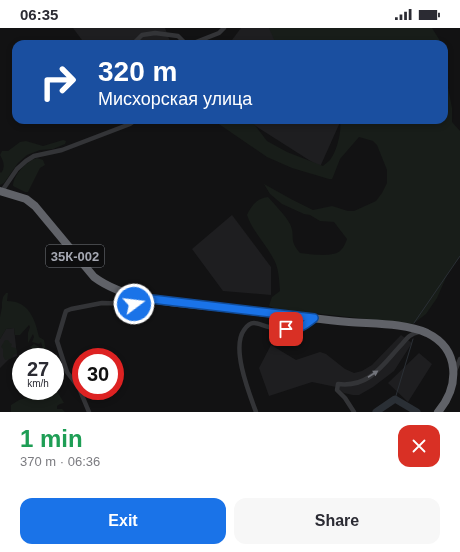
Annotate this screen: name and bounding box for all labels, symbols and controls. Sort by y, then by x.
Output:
text: 06:35 [20,6,58,23]
icon: right [32,56,84,108]
text: 320 m [98,56,177,87]
text: Мисхорская улица [98,89,252,109]
road number: 35К-002 [46,245,104,267]
position arrow [113,283,155,325]
pin [269,312,303,346]
icon: arrive [275,318,297,340]
speed limit sign: 30 [72,348,124,400]
text: 27 [27,358,49,380]
one-way arrow [368,370,379,377]
text: km/h [27,378,49,389]
text: 1 min [20,425,83,452]
button: close [398,425,440,467]
text: 370 m · 06:36 [20,454,100,469]
button: Exit [20,498,226,544]
button: Share [234,498,440,544]

